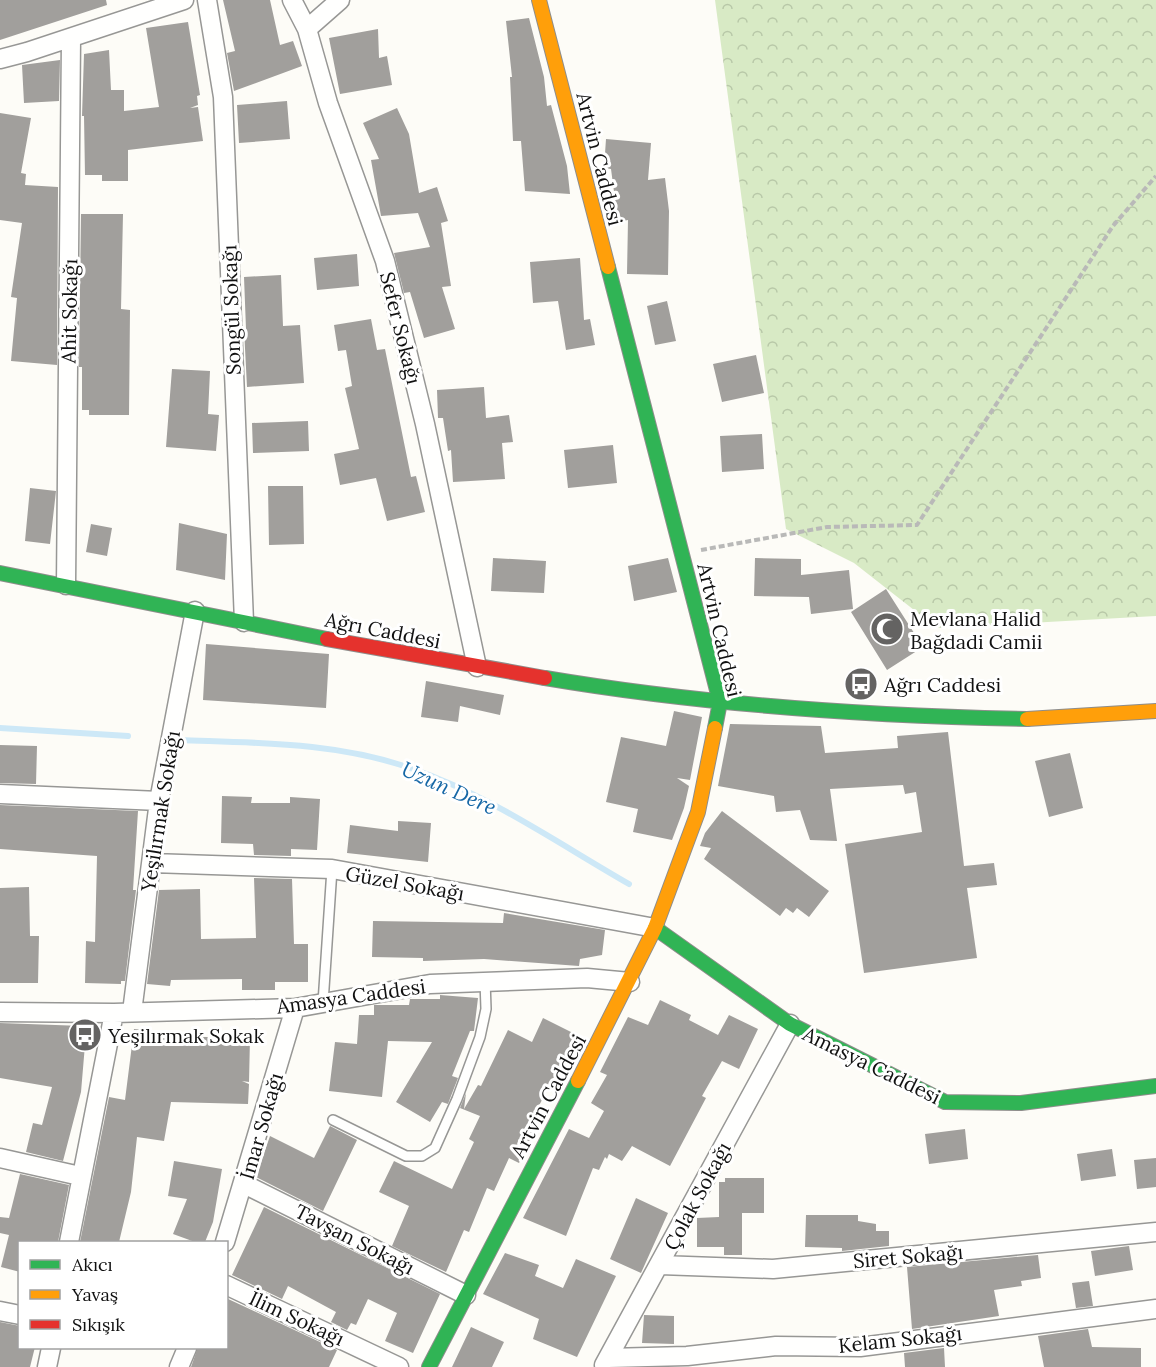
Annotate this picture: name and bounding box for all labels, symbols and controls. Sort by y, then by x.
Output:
street label: Artvin Caddesi [571,89,629,228]
street label: Songül Sokağı [216,245,246,375]
street label: Ahit Sokağı [56,258,82,365]
street label: Sefer Sokağı [375,269,427,387]
street label: Artvin Caddesi [692,560,748,699]
street label: Ağrı Caddesi [322,606,443,653]
place label: Mevlana Halid Bağdadi Camii [910,606,1042,654]
mosque icon: Mevlana Halid Bağdadi Camii [869,611,905,647]
bus stop icon: Ağrı Caddesi [843,666,879,702]
place label: Ağrı Caddesi [883,672,1001,697]
street label: Yeşilırmak Sokağı [135,729,185,894]
water label: Uzun Dere [397,755,501,821]
street label: Güzel Sokağı [344,860,466,906]
street label: Amasya Caddesi [274,973,427,1019]
bus stop icon: Yeşilırmak Sokak [67,1017,103,1053]
street label: Amasya Caddesi [798,1020,945,1109]
place label: Yeşilırmak Sokak [107,1023,264,1048]
street label: Artvin Caddesi [504,1030,591,1163]
street label: İmar Sokağı [234,1070,288,1182]
street label: Çolak Sokağı [658,1138,736,1254]
street label: Tavşan Sokağı [291,1198,419,1280]
street label: Siret Sokağı [852,1239,964,1273]
legend [18,1241,228,1349]
text: Akıcı [71,1253,113,1276]
text: Yavaş [71,1283,118,1306]
street label: İlim Sokağı [245,1285,349,1351]
text: Sıkışık [72,1313,125,1336]
street label: Kelam Sokağı [837,1320,963,1358]

